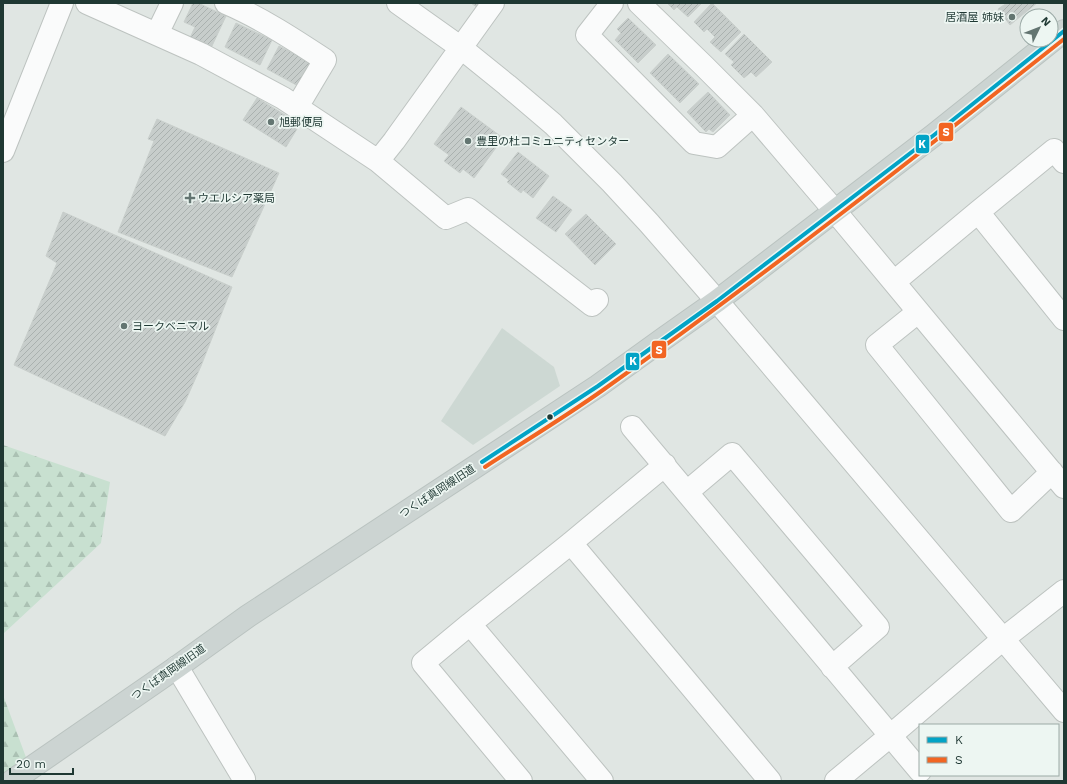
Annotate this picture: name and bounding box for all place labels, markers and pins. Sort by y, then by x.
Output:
place label: 居酒屋 姉妹 [945,11,1004,24]
marker: 居酒屋 姉妹 [1007,12,1017,22]
place label: 旭郵便局 [279,116,323,129]
marker: 旭郵便局 [266,117,276,127]
place label: 豊里の杜コミュニティセンター [476,135,629,148]
marker: 豊里の杜コミュニティセンター [463,136,473,146]
place label: ウエルシア薬局 [198,192,275,205]
marker: ウエルシア薬局 [185,193,195,203]
place label: ヨークベニマル [132,320,209,333]
marker: ヨークベニマル [119,321,129,331]
unlabelled marker [545,412,555,422]

